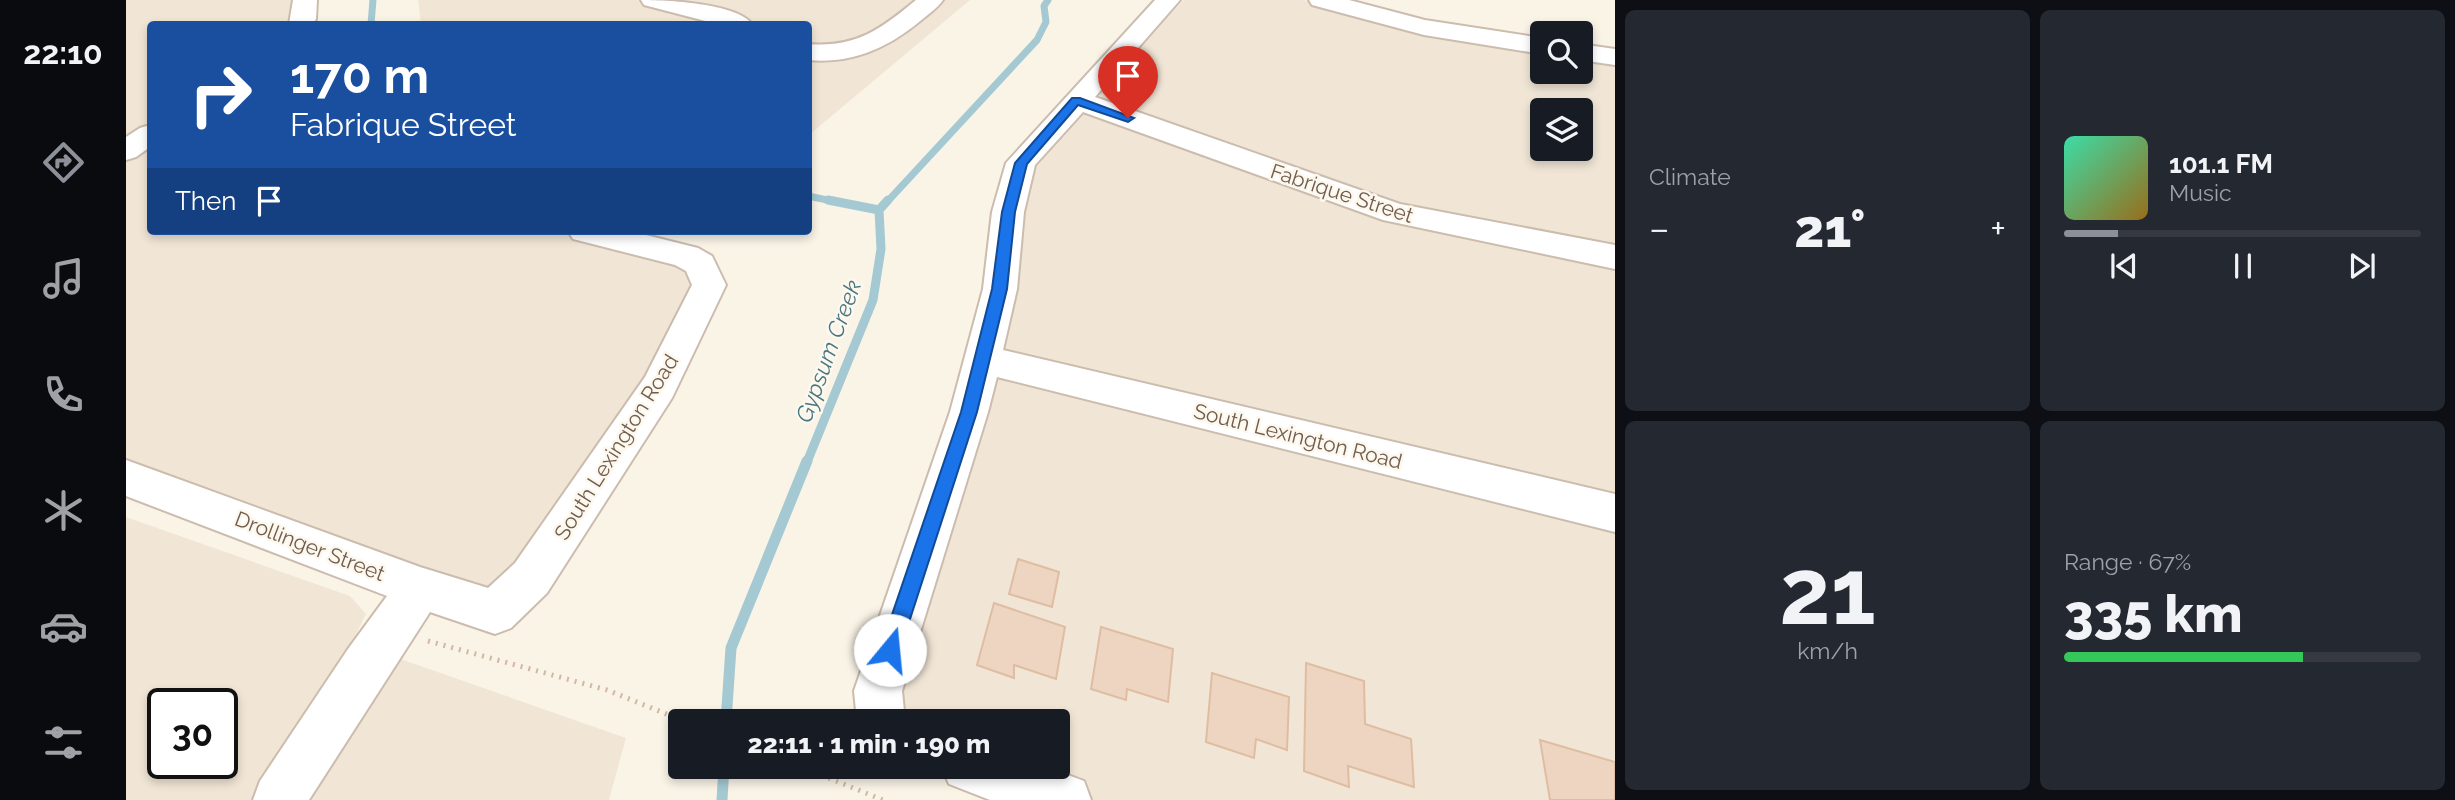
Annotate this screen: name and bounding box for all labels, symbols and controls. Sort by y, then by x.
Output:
map controls [1530,21,1593,161]
button: search [1530,21,1593,84]
text: 22:10 [23,34,103,71]
pin [1098,46,1158,118]
text: 170 m [290,47,429,104]
icon: right [175,49,266,140]
icon: arrive [1109,57,1147,95]
button: layers [1530,98,1593,161]
text: Fabrique Street [290,106,517,143]
icon: directions [39,138,88,187]
text: 101.1 FM [2169,149,2273,179]
street label: Fabrique Street [1267,158,1417,228]
text: Climate [1649,163,1731,190]
text: Music [2169,179,2232,206]
icon: arrive [250,182,288,220]
text: Then [175,186,236,216]
text: 21° [1794,198,1865,259]
text: − [1649,206,1669,251]
text: + [1990,206,2006,251]
icon: previous [2105,247,2143,285]
icon: pause [2224,247,2262,285]
icon: next [2343,247,2381,285]
icon: music [39,254,88,303]
water label: Gypsum Creek [790,276,866,426]
street label: South Lexington Road [549,350,683,544]
icon: phone [39,370,88,419]
street label: South Lexington Road [1191,398,1405,474]
icon: climate [39,486,88,535]
street label: Drollinger Street [232,506,388,586]
text: 21 [1779,538,1876,645]
text: Range · 67% [2064,548,2191,575]
text: 335 km [2064,583,2243,644]
icon: car [39,602,88,651]
position arrow [853,613,927,687]
text: km/h [1797,637,1858,664]
speed limit sign: 30 [147,688,238,779]
icon: filters [39,718,88,767]
text: 22:11 · 1 min · 190 m [748,729,990,759]

